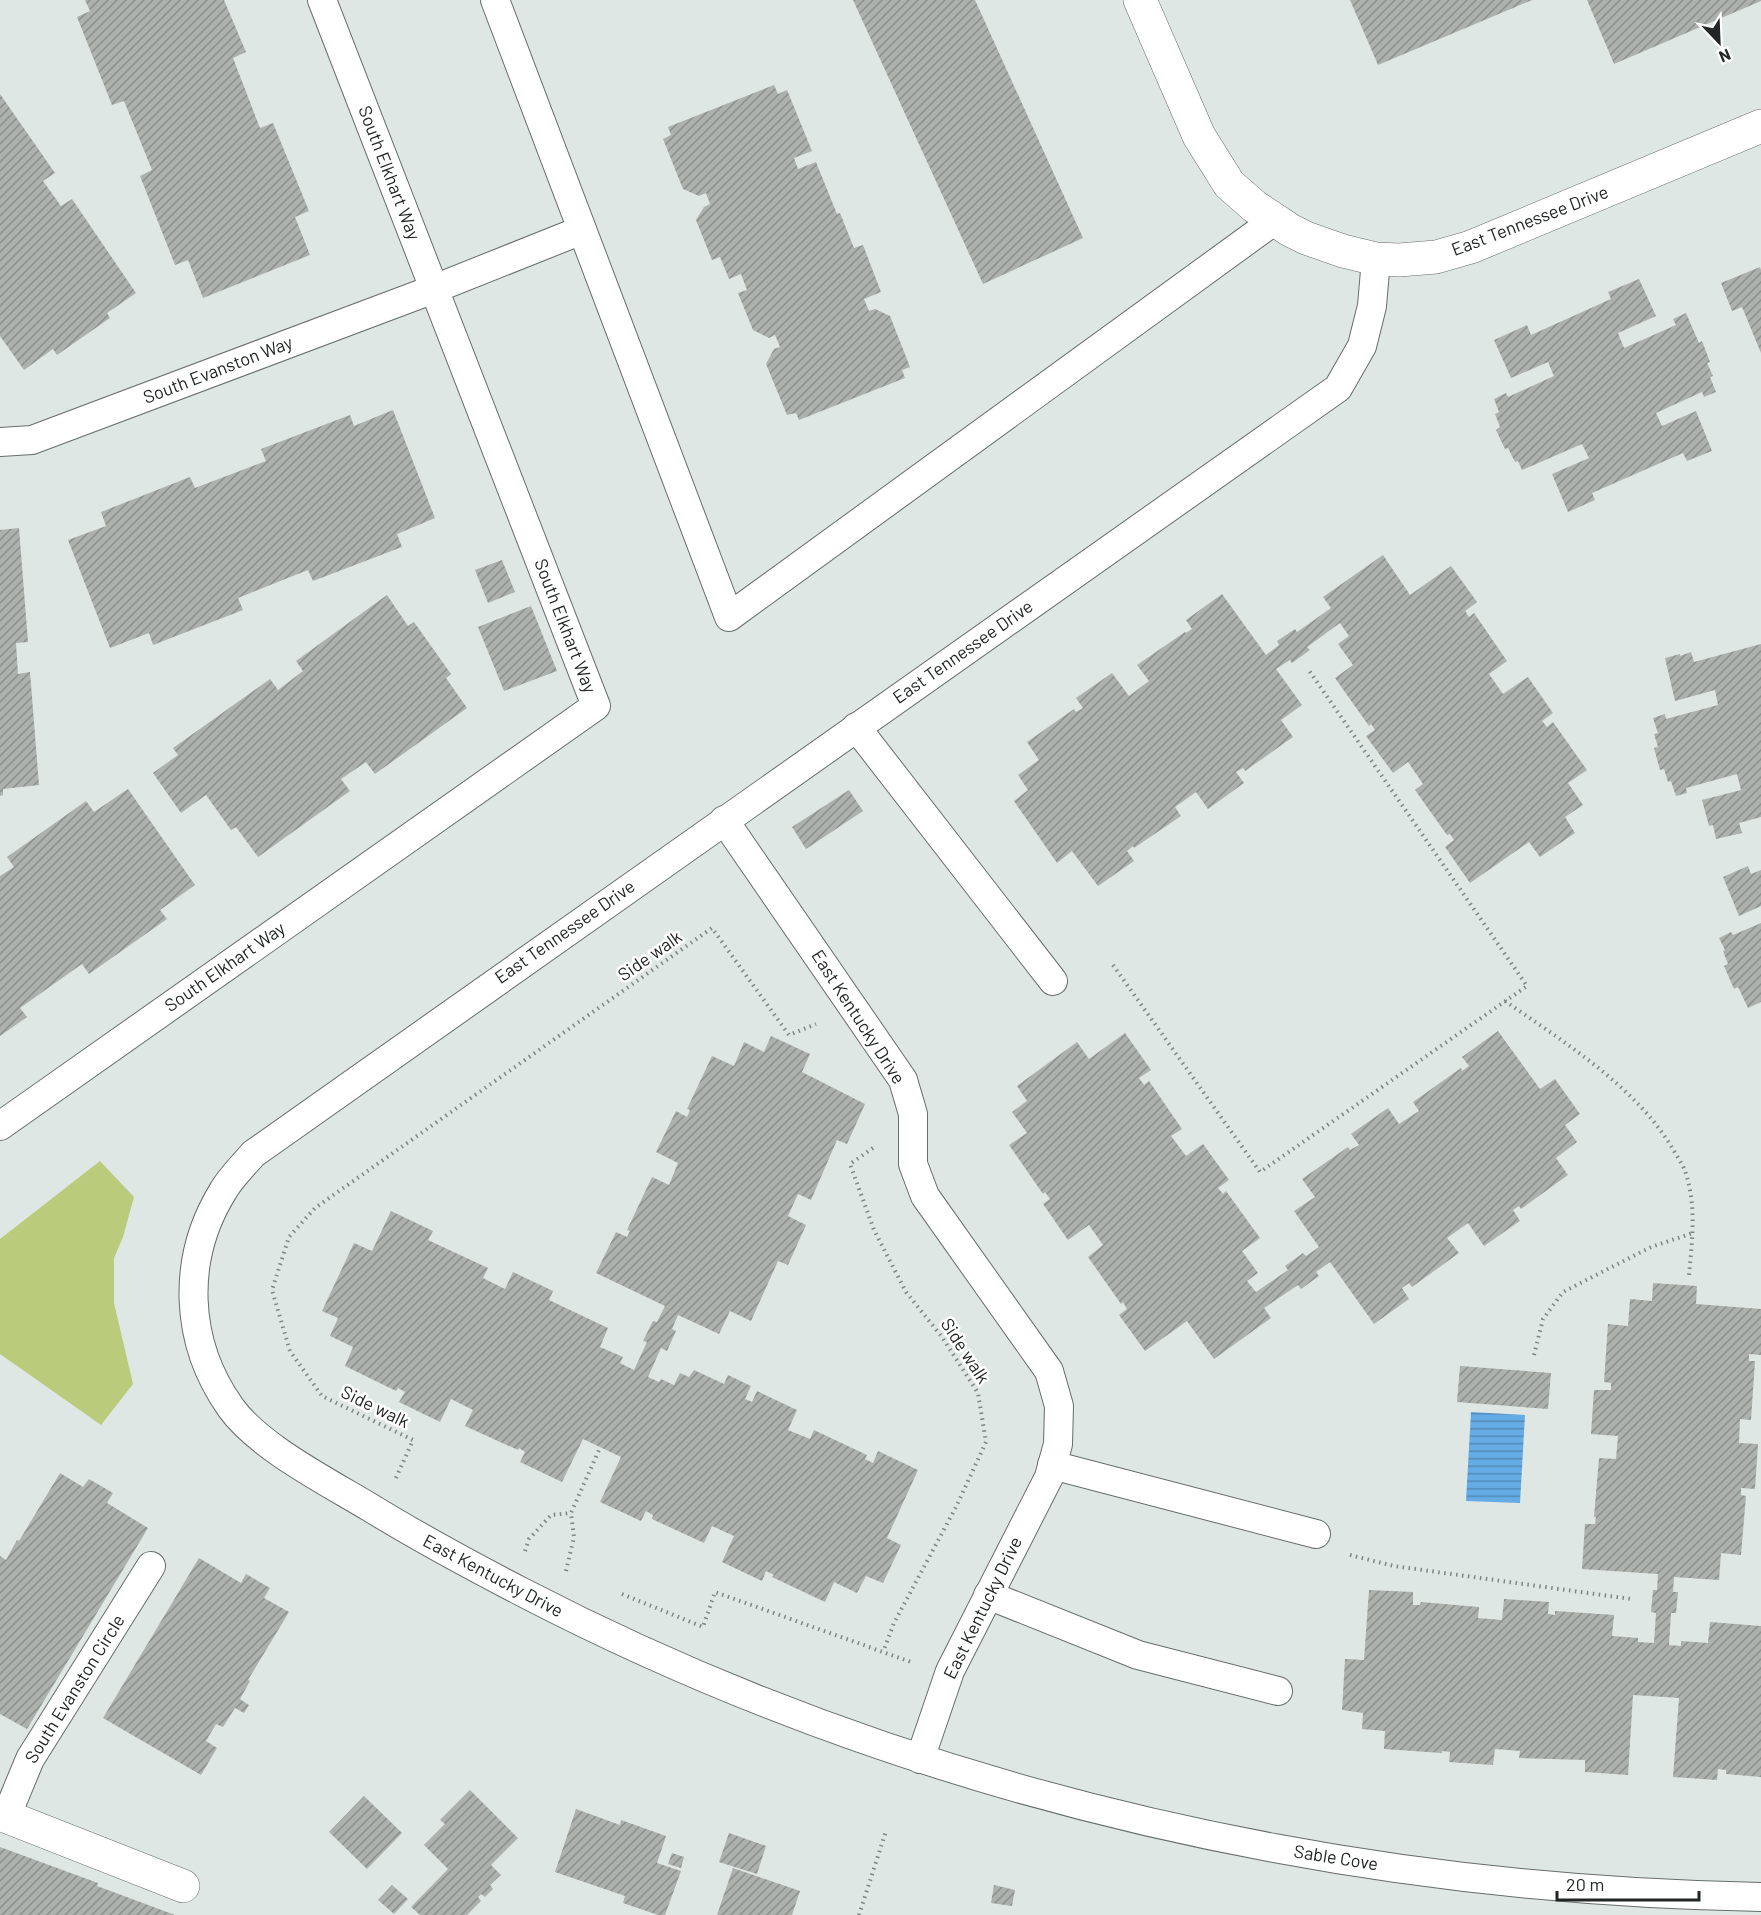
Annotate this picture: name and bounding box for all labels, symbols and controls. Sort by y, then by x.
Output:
north arrow [1689,12,1749,72]
text: N [1716,45,1734,67]
street label: South Elkhart Way [354,102,426,243]
street label: East Tennessee Drive [1448,180,1611,260]
street label: South Evanston Way [140,330,295,408]
street label: South Elkhart Way [530,555,602,696]
street label: East Tennessee Drive [888,595,1037,708]
street label: East Tennessee Drive [490,875,639,988]
street label: South Elkhart Way [160,916,289,1016]
street label: Side walk [613,925,686,985]
street label: East Kentucky Drive [807,945,910,1088]
street label: Side walk [937,1314,995,1387]
street label: Side walk [338,1380,413,1432]
street label: East Kentucky Drive [420,1529,567,1621]
street label: East Kentucky Drive [938,1533,1026,1682]
street label: South Evanston Circle [19,1610,129,1767]
street label: Sable Cove [1292,1839,1380,1875]
scale bar [1557,1864,1700,1902]
text: 20 m [1566,1873,1604,1895]

